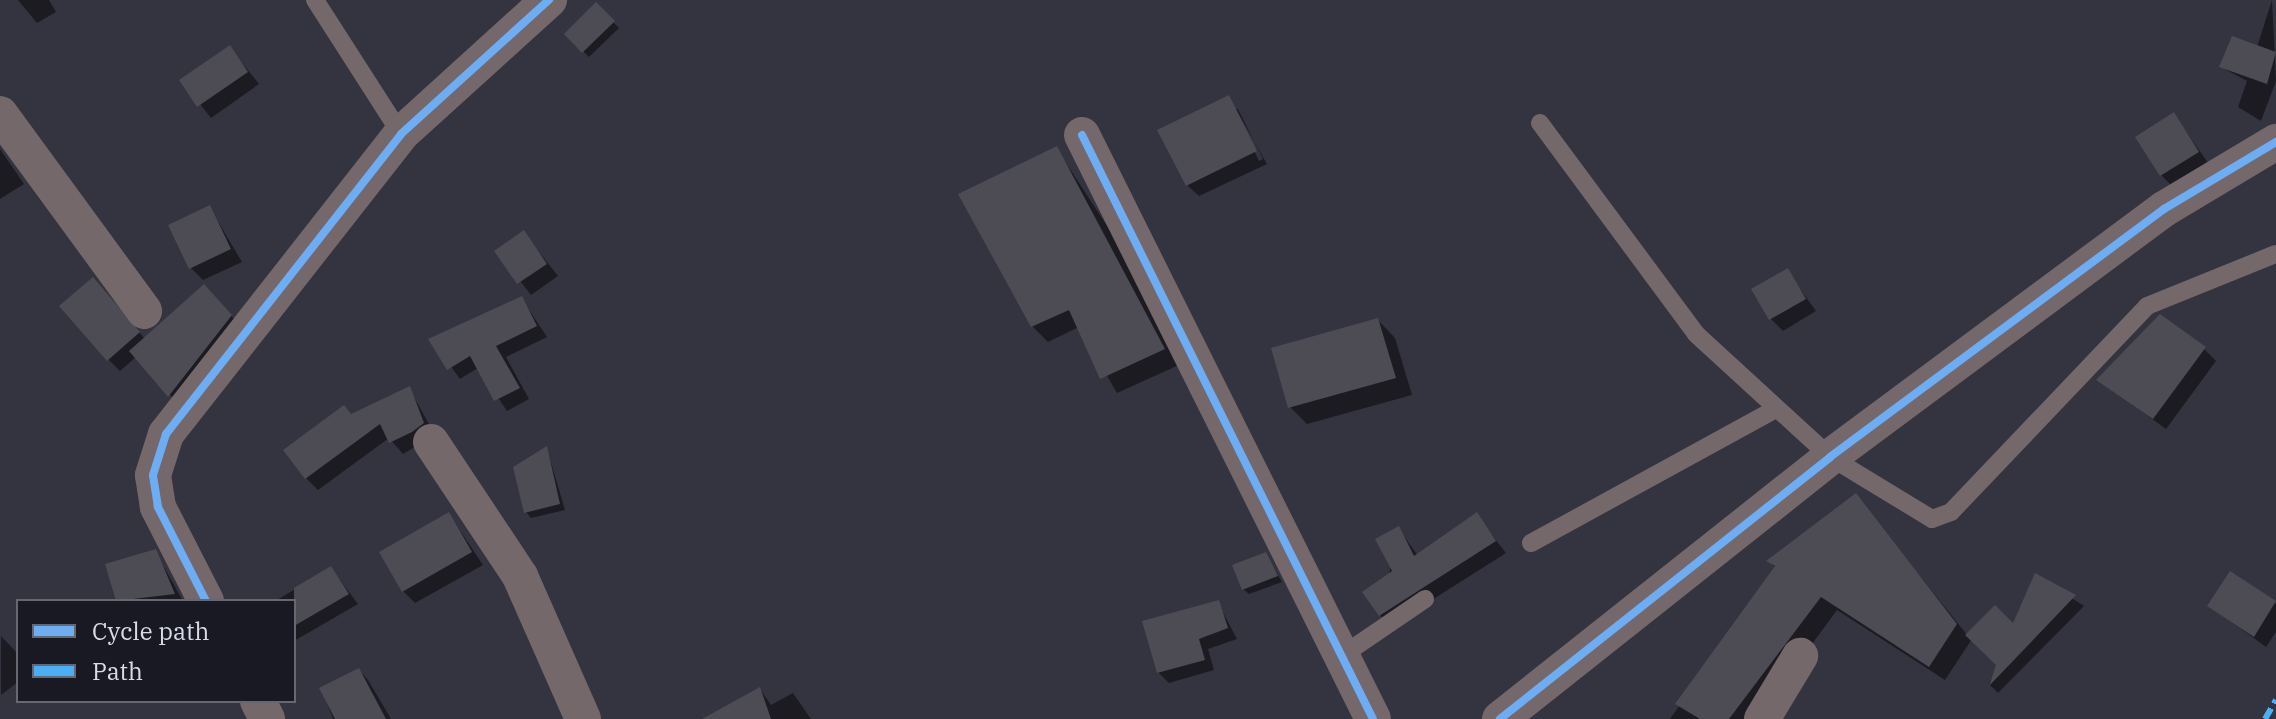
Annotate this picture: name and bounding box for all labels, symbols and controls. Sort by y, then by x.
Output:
legend [16,599,296,703]
text: Cycle path [92,615,209,647]
text: Path [92,655,143,687]

